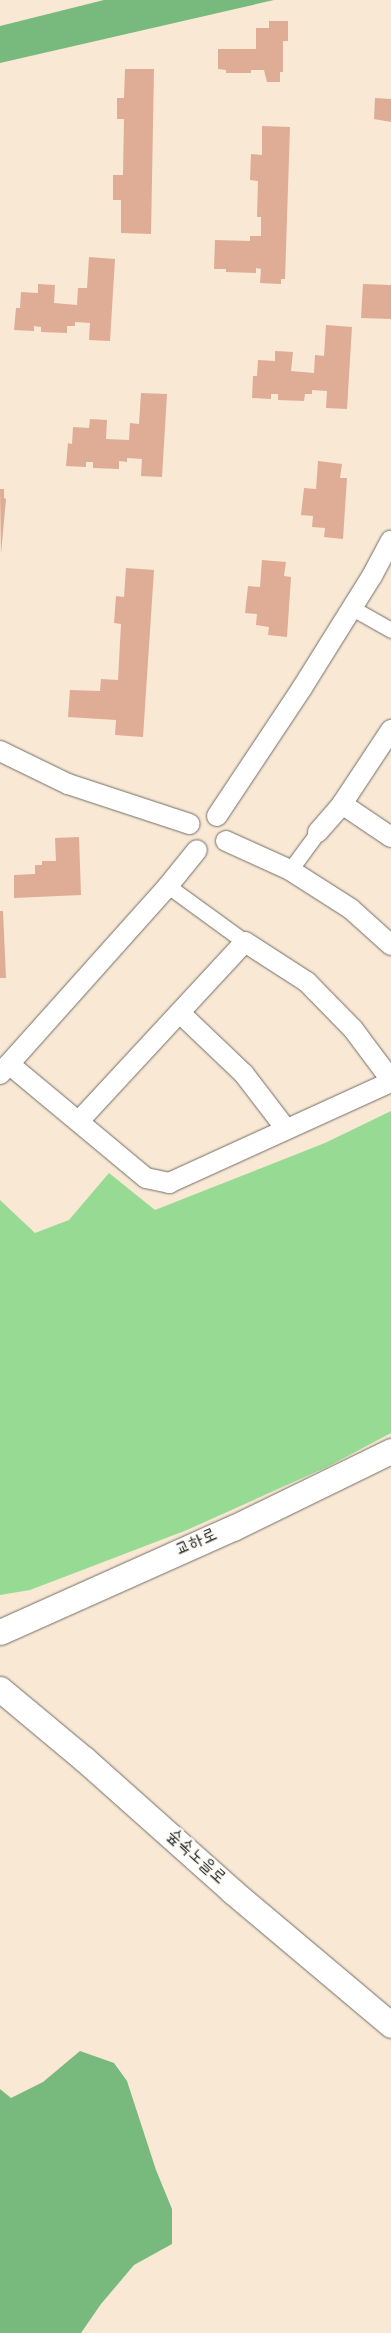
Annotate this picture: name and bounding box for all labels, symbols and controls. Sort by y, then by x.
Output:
street label: 교하로 [173,1525,221,1563]
street label: 숲속노을로 [161,1826,229,1890]

